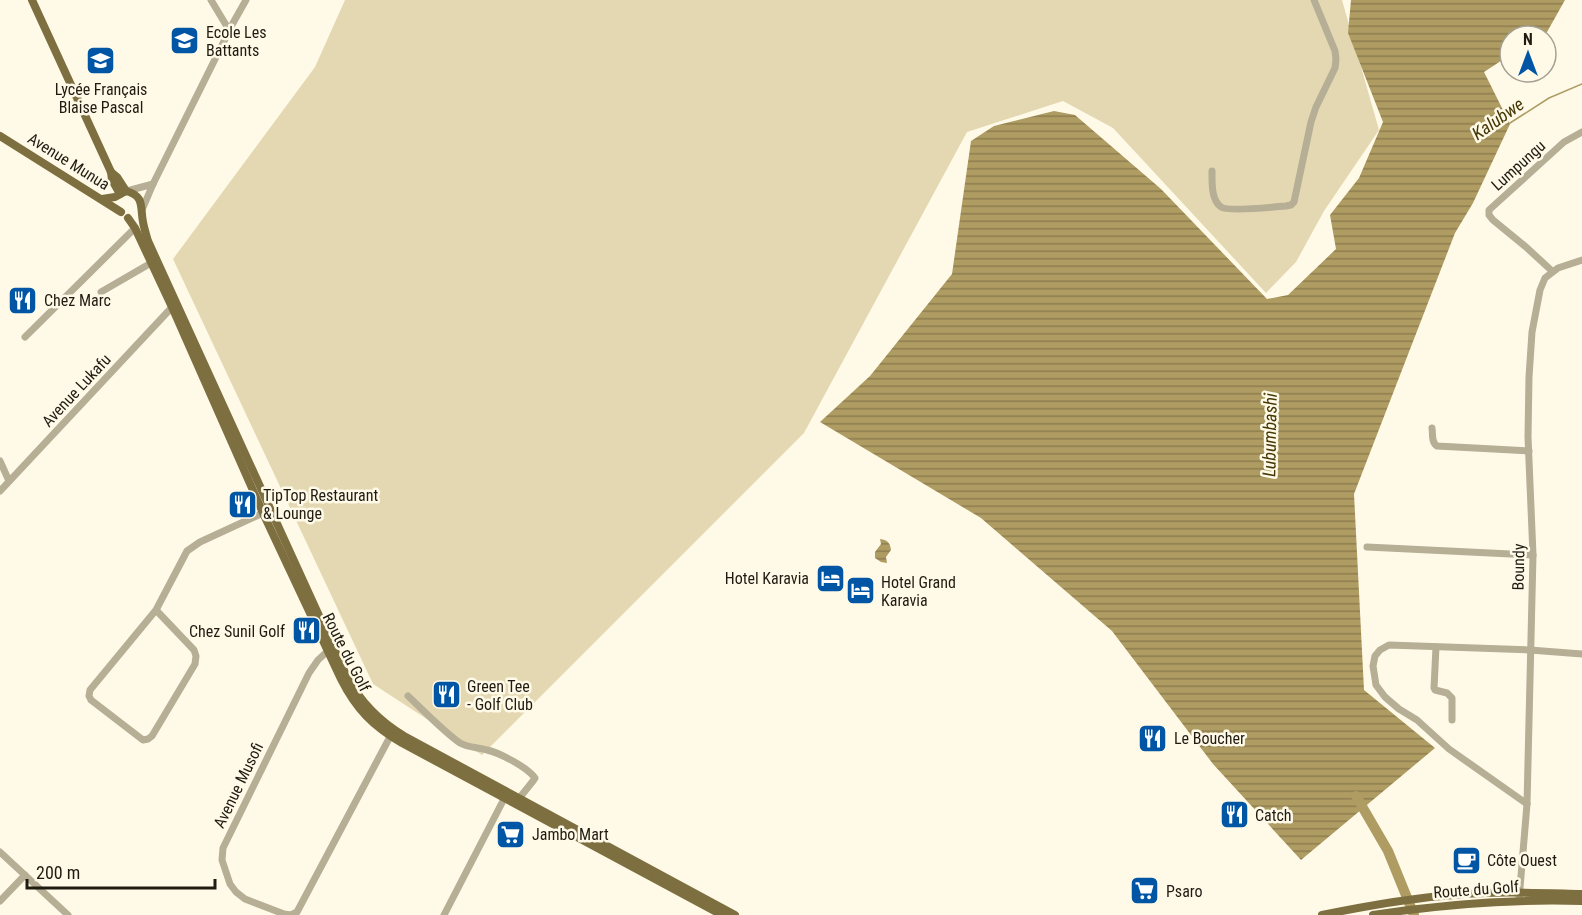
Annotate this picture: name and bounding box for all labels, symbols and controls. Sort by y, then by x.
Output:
place label: Ecole Les Battants [206,23,266,60]
north arrow [1498,24,1558,84]
school or university icon: Ecole Les Battants [169,25,201,57]
text: N [1523,30,1533,49]
school or university icon: Lycée Français Blaise Pascal [85,45,117,77]
place label: Lycée Français Blaise Pascal [55,80,147,117]
water label: Kalubwe [1468,93,1528,144]
street label: Avenue Munua [24,129,113,194]
street label: Lumpungu [1487,136,1549,195]
restaurant icon: Chez Marc [7,284,39,316]
place label: Chez Marc [44,291,111,310]
street label: Avenue Lukafu [38,350,115,431]
water label: Lubumbashi [1258,392,1281,477]
place label: TipTop Restaurant & Lounge [263,486,378,523]
restaurant icon: TipTop Restaurant & Lounge [226,488,258,520]
street label: Boundy [1509,543,1528,591]
hotel icon: Hotel Karavia [814,562,846,594]
place label: Hotel Karavia [725,569,809,588]
place label: Hotel Grand Karavia [881,573,956,610]
hotel icon: Hotel Grand Karavia [844,575,876,607]
street label: Route du Golf [319,610,374,695]
restaurant icon: Chez Sunil Golf [290,615,322,647]
place label: Chez Sunil Golf [189,622,285,641]
place label: Green Tee - Golf Club [467,677,533,714]
restaurant icon: Green Tee - Golf Club [430,679,462,711]
restaurant icon: Le Boucher [1137,722,1169,754]
place label: Le Boucher [1174,729,1245,748]
street label: Avenue Musofi [210,739,267,831]
restaurant icon: Catch [1218,799,1250,831]
place label: Catch [1255,806,1292,825]
supermarket icon: Jambo Mart [495,818,527,850]
place label: Jambo Mart [532,825,609,844]
cafe icon: Côte Ouest [1450,844,1482,876]
place label: Côte Ouest [1487,851,1557,870]
scale bar [27,852,214,890]
text: 200 m [36,862,80,883]
supermarket icon: Psaro [1129,875,1161,907]
street label: Route du Golf [1433,877,1519,902]
place label: Psaro [1166,882,1203,901]

